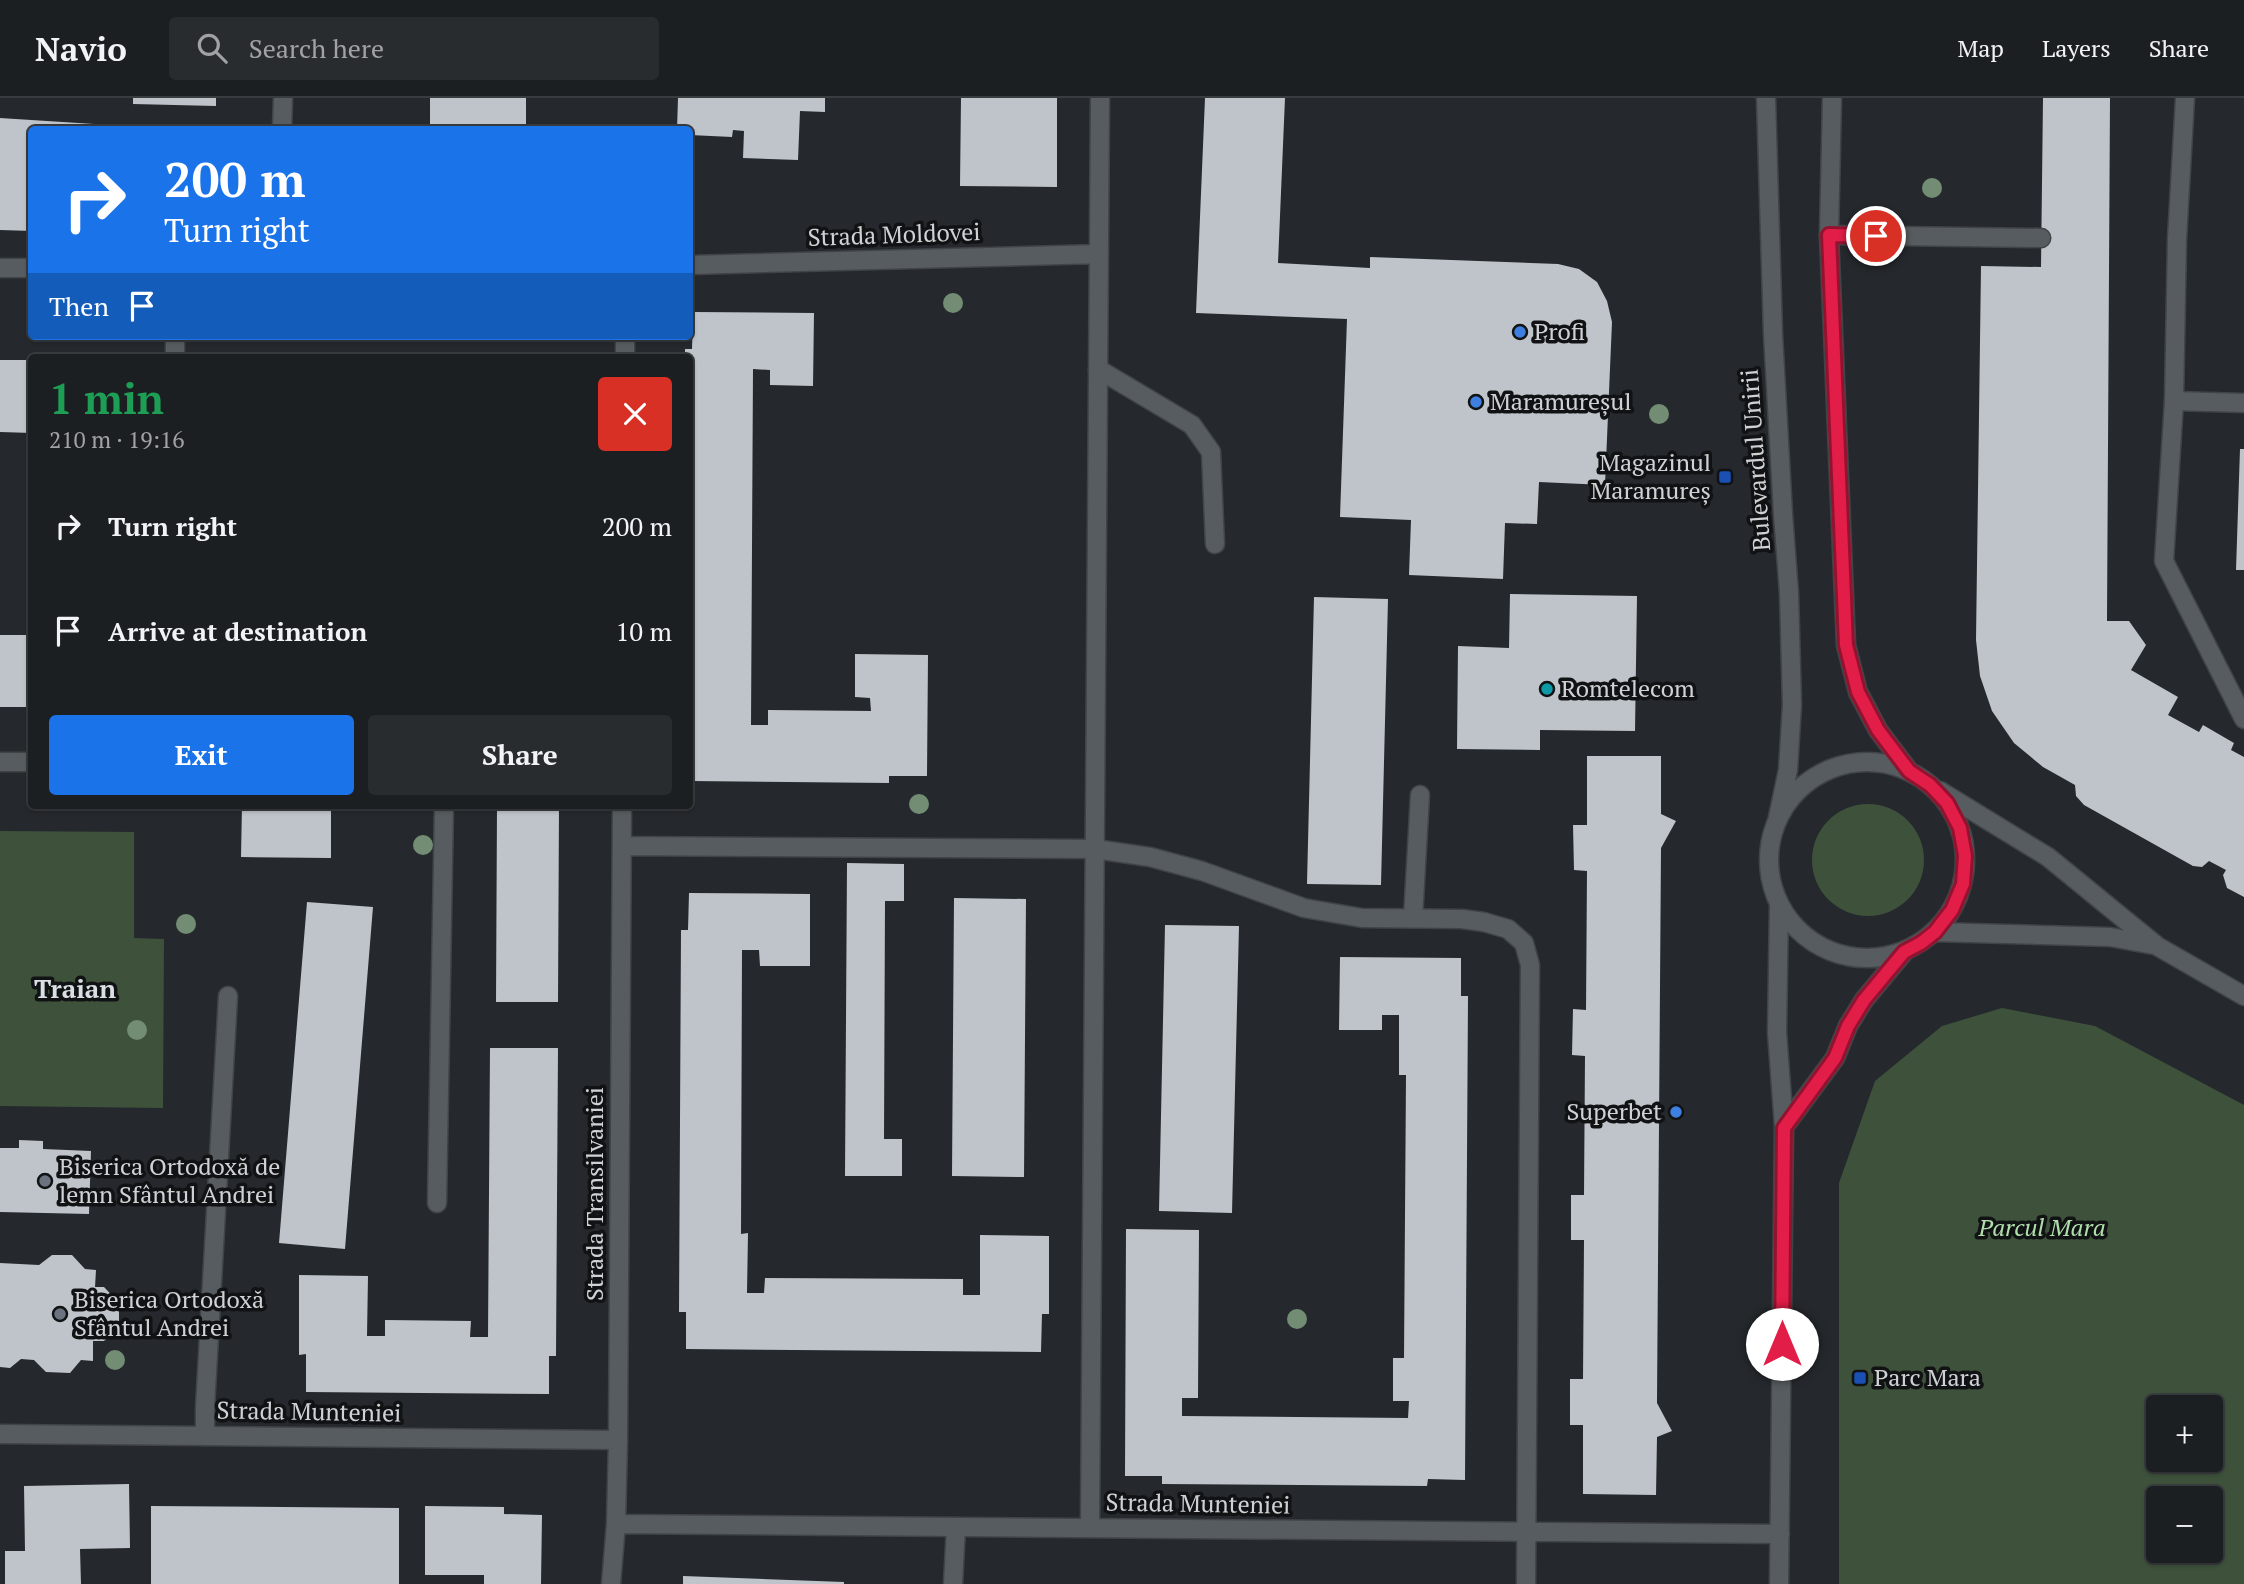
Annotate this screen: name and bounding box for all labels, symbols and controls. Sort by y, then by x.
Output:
search box [169,17,659,80]
text: Navio [35,27,127,70]
icon: search [193,29,231,67]
text: Search here [249,31,384,65]
text: Map [1957,32,2004,64]
text: Layers [2042,32,2111,64]
text: Share [2149,32,2209,64]
text: 200 m [164,146,306,211]
icon: right [49,154,140,245]
pin [1846,206,1906,266]
text: Turn right [164,209,310,251]
street label: Strada Moldovei [807,215,981,253]
icon: arrive [1857,217,1895,255]
icon: arrive [123,287,161,325]
text: Then [49,289,109,323]
place label: Profi [1534,315,1585,347]
marker: Profi [1512,324,1528,340]
street label: Bulevardul Unirii [1733,368,1777,552]
text: 1 min [49,370,164,426]
button: close [598,377,672,451]
place label: Maramureșul [1490,385,1631,417]
marker: Maramureșul [1468,394,1484,410]
text: 210 m · 19:16 [49,424,184,455]
place label: Magazinul Maramureș [1591,446,1711,506]
marker: Magazinul Maramureș [1717,469,1733,485]
icon: right [49,507,87,545]
text: Turn right [108,509,237,543]
text: 200 m [602,509,672,543]
icon: arrive [49,612,87,650]
text: Arrive at destination [108,614,367,648]
text: 10 m [616,614,672,648]
place label: Romtelecom [1561,672,1695,704]
marker: Romtelecom [1539,681,1555,697]
button: Exit [49,715,354,795]
button: Share [368,715,672,795]
district label: Traian [34,971,116,1005]
street label: Strada Transilvaniei [578,1087,610,1301]
place label: Superbet [1566,1095,1662,1127]
marker: Superbet [1668,1104,1684,1120]
place label: Biserica Ortodoxă de lemn Sfântul Andrei [59,1150,280,1210]
marker: Biserica Ortodoxă de lemn Sfântul Andrei [37,1173,53,1189]
park label: Parcul Mara [1977,1211,2106,1243]
place label: Biserica Ortodoxă Sfântul Andrei [74,1283,264,1343]
marker: Biserica Ortodoxă Sfântul Andrei [52,1306,68,1322]
position arrow [1745,1307,1819,1381]
place label: Parc Mara [1874,1361,1981,1393]
marker: Parc Mara [1852,1370,1868,1386]
street label: Strada Munteniei [216,1393,402,1429]
map controls [2146,1395,2223,1563]
button: + [2146,1395,2223,1472]
street label: Strada Munteniei [1105,1485,1291,1521]
button: − [2146,1486,2223,1563]

